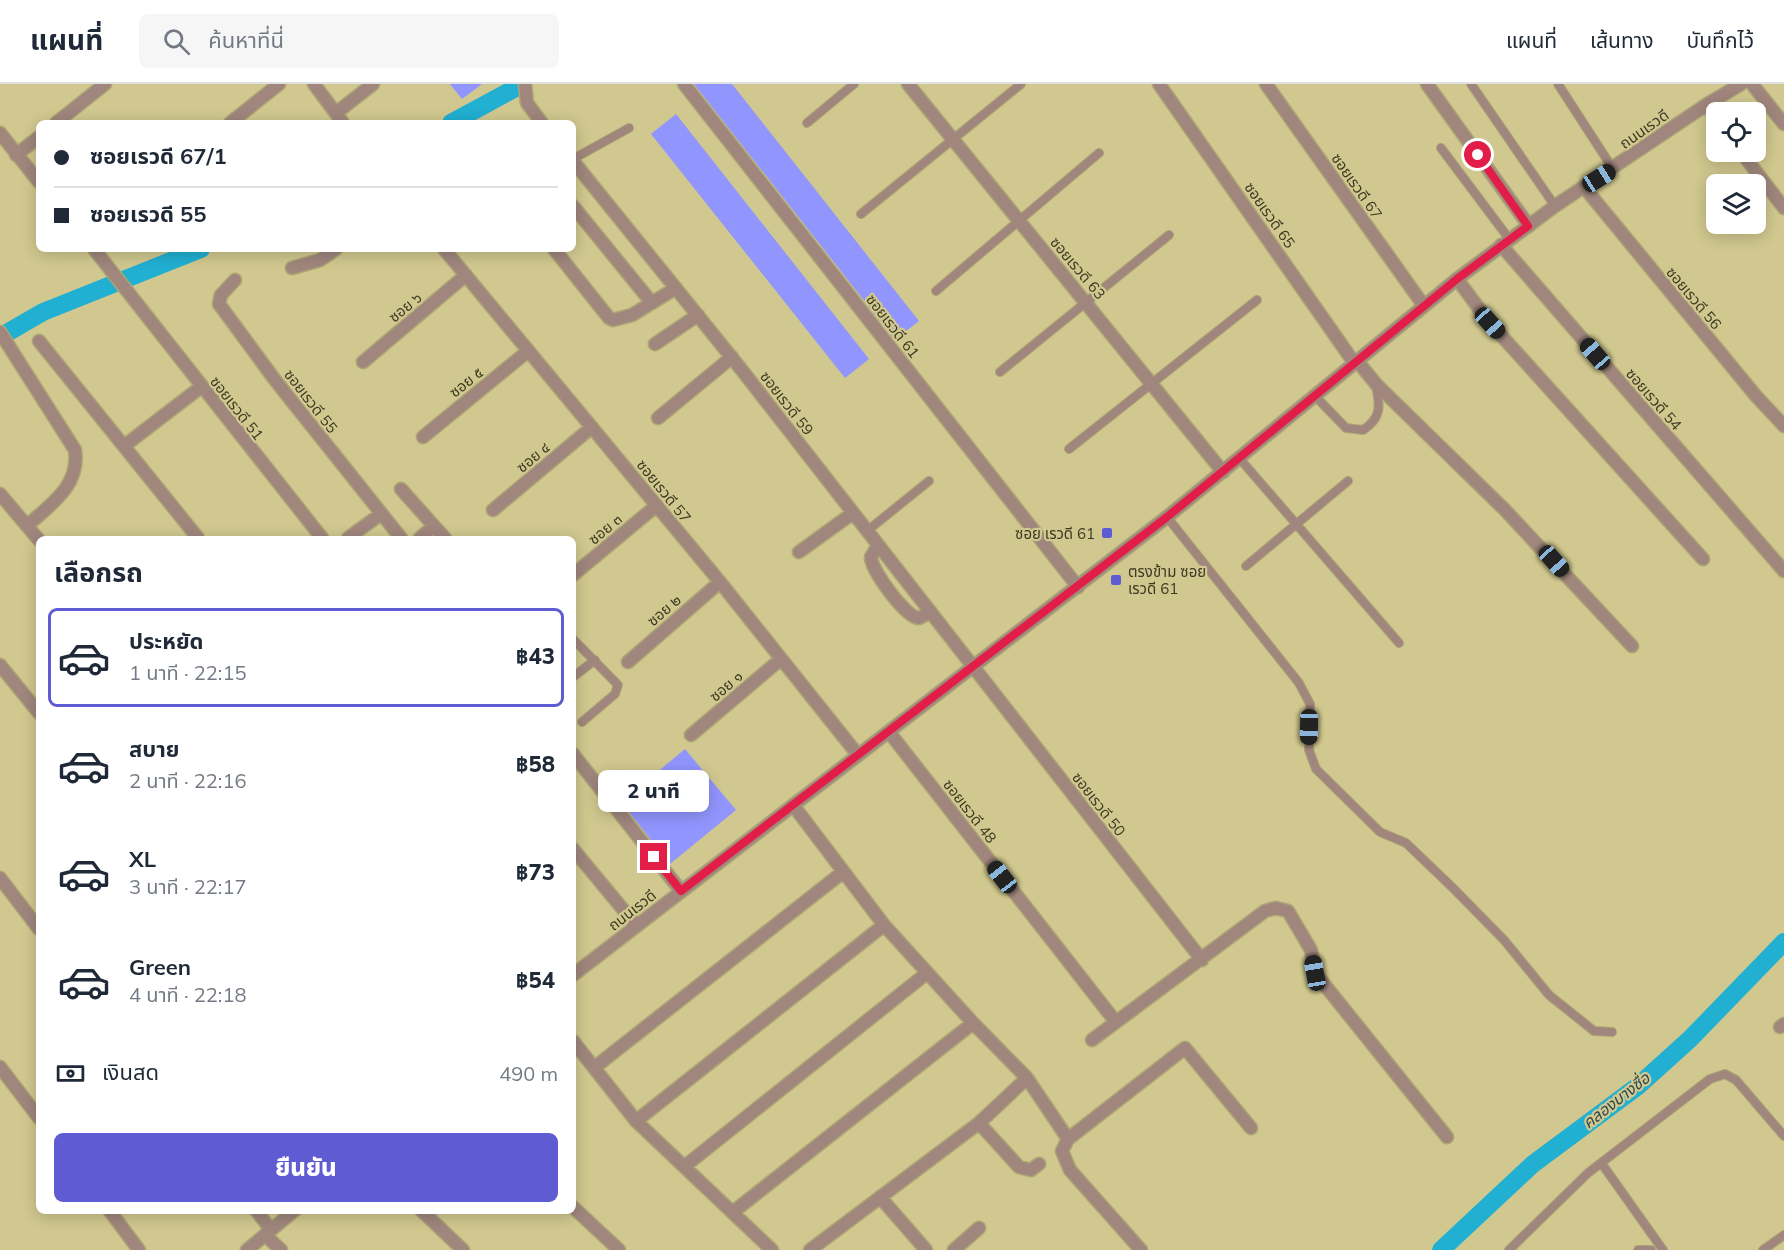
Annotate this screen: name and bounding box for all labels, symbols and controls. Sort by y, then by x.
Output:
search box [139,14,559,68]
text: แผนที่ [30,22,103,57]
icon: search [160,25,193,58]
text: ค้นหาที่นี่ [208,26,284,54]
text: แผนที่ [1506,27,1557,53]
text: เส้นทาง [1590,27,1654,53]
text: บันทึกไว้ [1687,27,1754,53]
map controls [1706,102,1766,234]
button: locate [1706,102,1766,162]
street label: ถนนเรวดี [1616,105,1672,153]
route start [1464,141,1491,168]
text: ซอยเรวดี 67/1 [90,142,227,170]
street label: ซอยเรวดี 67 [1327,149,1387,223]
car [1579,161,1619,195]
button: layers [1706,174,1766,234]
street label: ซอยเรวดี 65 [1240,178,1300,252]
text: ซอยเรวดี 55 [90,200,207,228]
street label: ซอยเรวดี 63 [1046,233,1110,303]
street label: ซอยเรวดี 56 [1662,263,1726,333]
street label: ซอย ๖ [385,288,425,326]
street label: ซอยเรวดี 61 [862,290,924,362]
car [1471,304,1509,342]
car [1576,335,1614,373]
street label: ซอย ๕ [445,363,487,401]
street label: ซอยเรวดี 54 [1622,364,1686,434]
street label: ซอยเรวดี 55 [280,365,342,437]
street label: ซอยเรวดี 59 [756,367,818,439]
street label: ซอยเรวดี 51 [206,372,268,444]
street label: ซอย ๔ [512,438,554,476]
street label: ซอยเรวดี 57 [633,455,695,527]
street label: ซอย ๓ [584,509,626,549]
place label: ซอย เรวดี 61 [1015,524,1095,543]
marker: ซอย เรวดี 61 [1100,526,1114,540]
car [1535,542,1573,580]
text: เลือกรถ [54,555,143,589]
place label: ตรงข้าม ซอย เรวดี 61 [1128,562,1206,598]
marker: ตรงข้าม ซอย เรวดี 61 [1109,573,1123,587]
street label: ซอย ๒ [643,590,685,630]
text: ประหยัด [129,627,204,655]
icon: car [57,631,111,685]
text: ฿43 [516,642,555,670]
text: 1 นาที · 22:15 [129,660,246,685]
street label: ซอย ๑ [705,666,747,706]
car [1300,709,1318,745]
text: สบาย [129,735,179,763]
icon: car [57,739,111,793]
text: ฿58 [516,750,555,778]
text: 2 นาที · 22:16 [129,768,246,793]
street label: ซอยเรวดี 50 [1068,768,1130,840]
callout: 2 นาที [598,770,710,812]
street label: ซอยเรวดี 48 [939,775,1001,847]
text: 2 นาที [627,778,680,803]
route end [640,843,667,870]
text: XL [129,845,156,873]
icon: car [57,847,111,901]
car [984,857,1020,897]
text: ฿73 [516,858,555,886]
text: 3 นาที · 22:17 [129,874,246,899]
street label: ถนนเรวดี [604,885,660,935]
text: Green [129,953,191,981]
car [1303,954,1327,992]
icon: car [57,955,111,1009]
text: ฿54 [516,966,555,994]
text: 4 นาที · 22:18 [129,982,246,1007]
icon: cash [54,1057,87,1090]
text: เงินสด [102,1058,159,1086]
text: 490 m [499,1061,558,1086]
water label: คลองบางซื่อ [1578,1066,1654,1132]
button: ยืนยัน [54,1133,558,1202]

